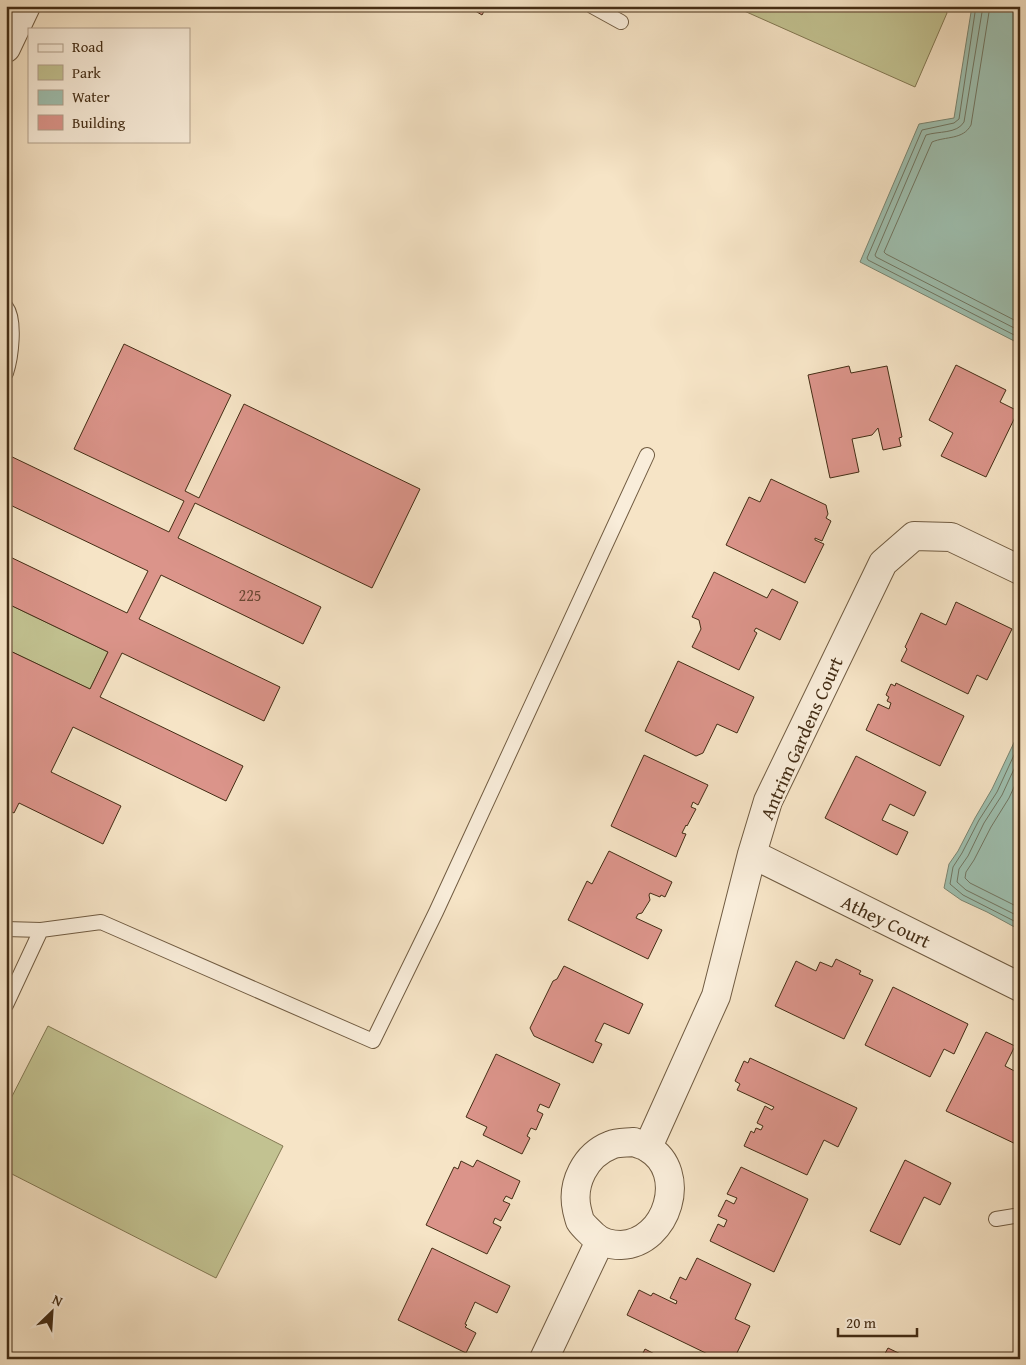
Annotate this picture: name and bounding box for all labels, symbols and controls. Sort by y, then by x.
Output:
legend [28,28,190,142]
text: Road [72,36,103,57]
text: Park [72,62,101,83]
text: Water [72,86,110,107]
text: Building [72,112,126,133]
house number: 225 [238,583,262,607]
street label: Antrim Gardens Court [752,652,850,824]
street label: Athey Court [837,887,936,955]
north arrow [28,1288,78,1338]
text: N [49,1289,67,1312]
scale bar [838,1305,917,1337]
text: 20 m [846,1312,877,1333]

